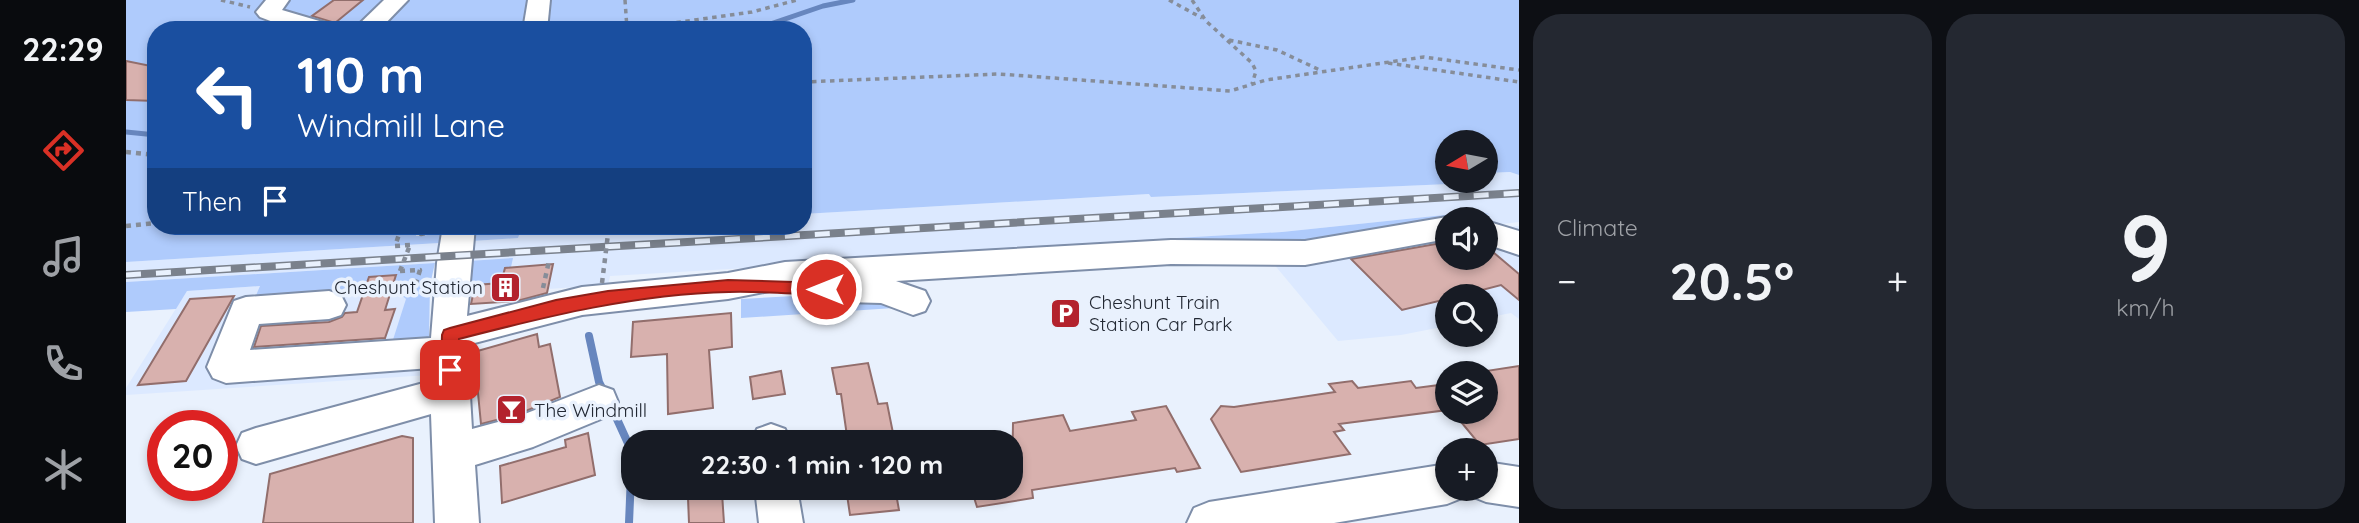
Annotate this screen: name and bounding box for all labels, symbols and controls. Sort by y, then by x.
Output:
text: 22:29 [22,29,104,69]
text: 110 m [297,44,424,105]
icon: left [182,49,273,140]
text: Windmill Lane [297,105,505,145]
icon: directions [39,126,88,175]
north arrow [1435,130,1498,192]
map controls [1435,130,1498,501]
icon: arrive [256,182,294,220]
text: Then [182,185,242,218]
text: 9 [2120,190,2171,304]
button: sound [1435,207,1498,270]
text: Climate [1557,213,1638,242]
icon: music [39,232,88,281]
text: 20.5° [1669,248,1794,313]
position arrow [789,252,863,326]
text: − [1557,257,1577,305]
text: + [1887,257,1908,305]
building icon: Cheshunt Station [489,270,523,304]
place label: Cheshunt Station [334,275,483,299]
button: search [1435,284,1498,347]
place label: Cheshunt Train Station Car Park [1089,290,1232,336]
text: km/h [2116,293,2175,322]
parking icon: Cheshunt Train Station Car Park [1049,296,1083,330]
icon: phone [39,339,88,388]
pin [420,340,480,400]
icon: arrive [431,351,469,389]
button: layers [1435,361,1498,424]
bar icon: The Windmill [494,393,528,427]
place label: The Windmill [534,398,647,422]
speed limit sign: 20 [147,410,238,501]
button: + [1435,438,1498,501]
icon: climate [39,445,88,494]
text: 22:30 · 1 min · 120 m [701,448,943,481]

